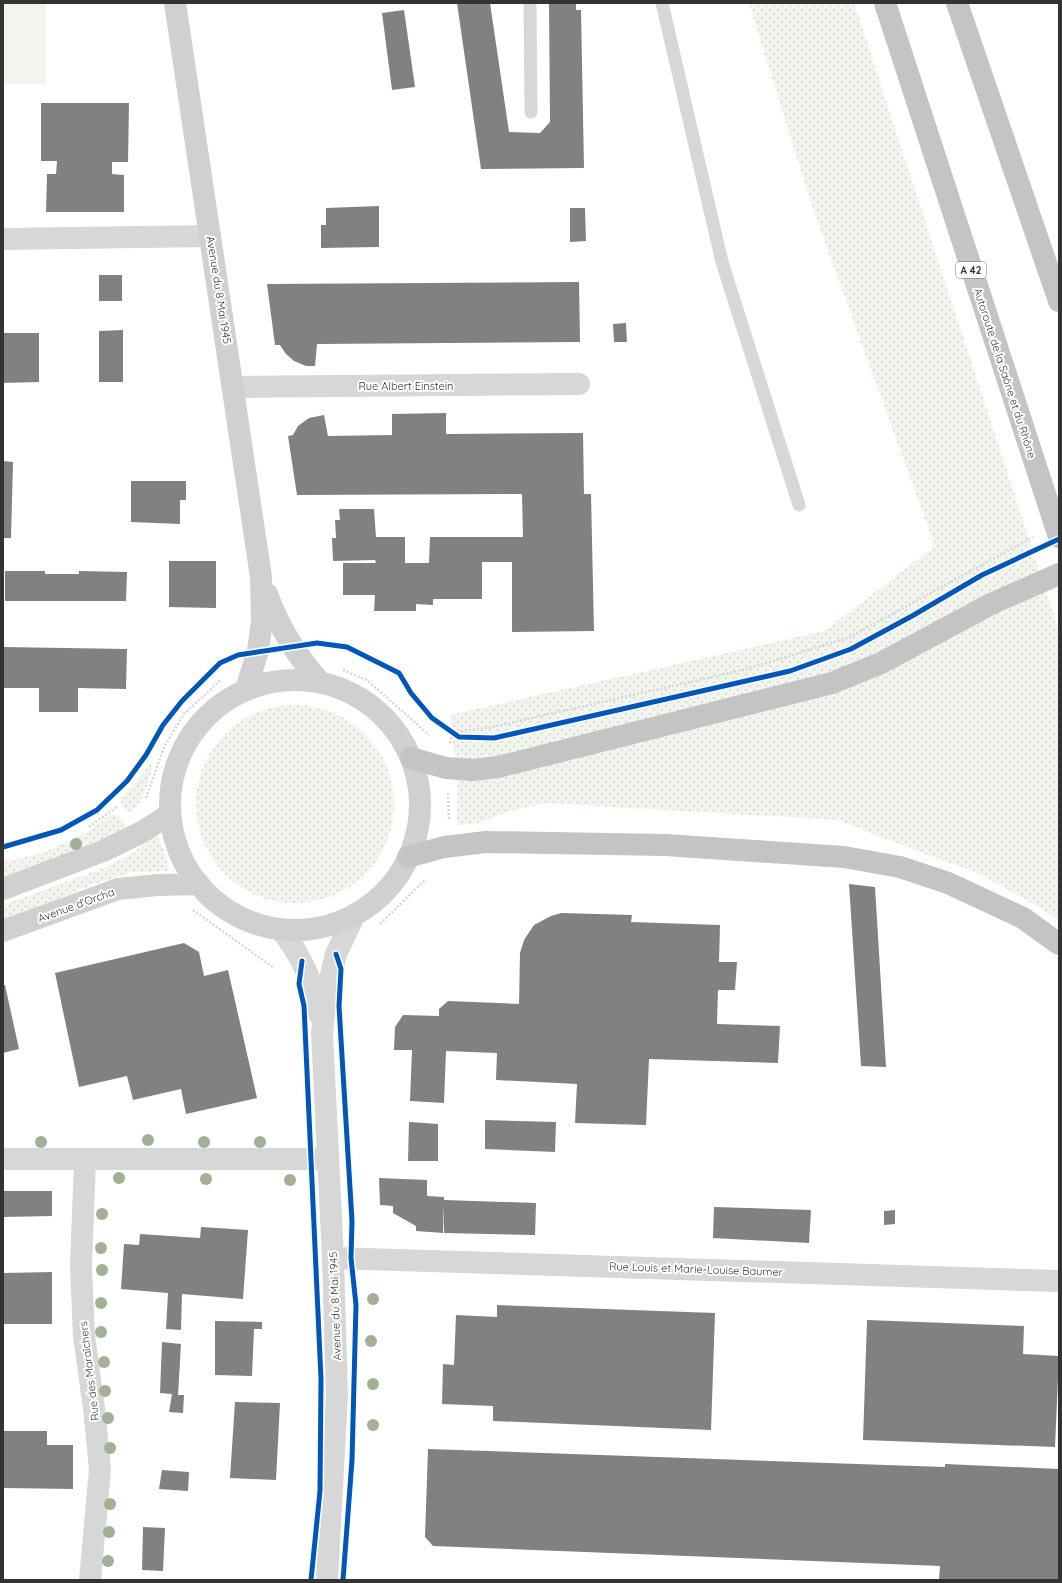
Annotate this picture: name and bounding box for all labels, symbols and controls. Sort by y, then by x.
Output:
street label: Avenue du 8 Mai 1945 [204,235,234,345]
road number: A 42 [956,262,986,278]
street label: Autoroute de la Saône et du Rhône [971,286,1039,460]
street label: Rue Albert Einstein [359,379,453,393]
street label: Avenue d'Orcha [36,885,116,925]
street label: Avenue du 8 Mai 1945 [326,1251,344,1361]
street label: Rue Louis et Marie-Louise Baumer [609,1259,784,1279]
street label: Rue des Maraîchers [76,1320,102,1422]

